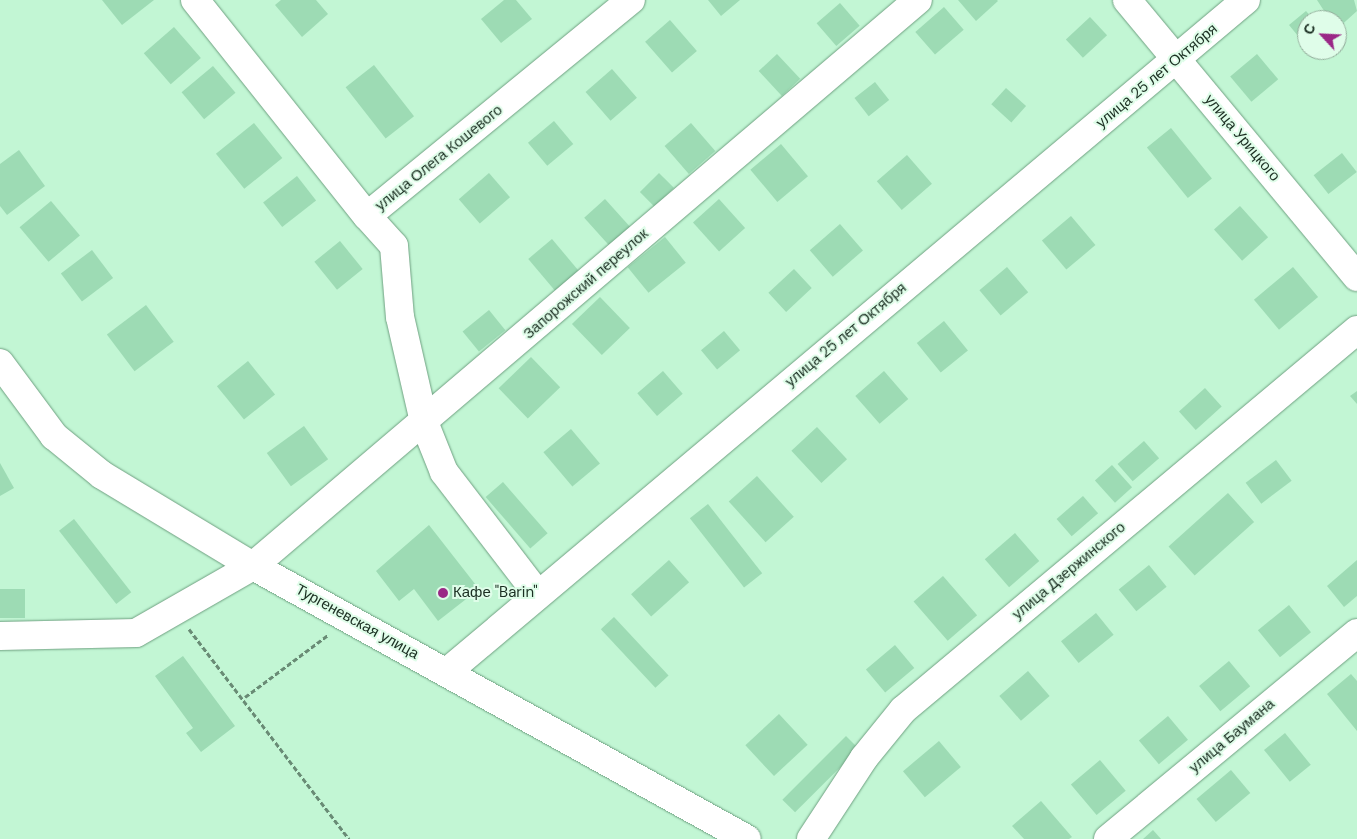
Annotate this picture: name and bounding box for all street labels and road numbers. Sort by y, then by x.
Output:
street label: улица 25 лет Октября [1093,20,1221,132]
street label: улица Урицкого [1200,91,1284,185]
street label: улица Олега Кошевого [372,101,506,215]
street label: Запорожский переулок [520,225,652,343]
street label: улица 25 лет Октября [782,279,910,391]
street label: улица Дзержинского [1009,518,1129,624]
street label: Тургеневская улица [292,581,422,663]
street label: улица Баумана [1186,695,1278,777]

